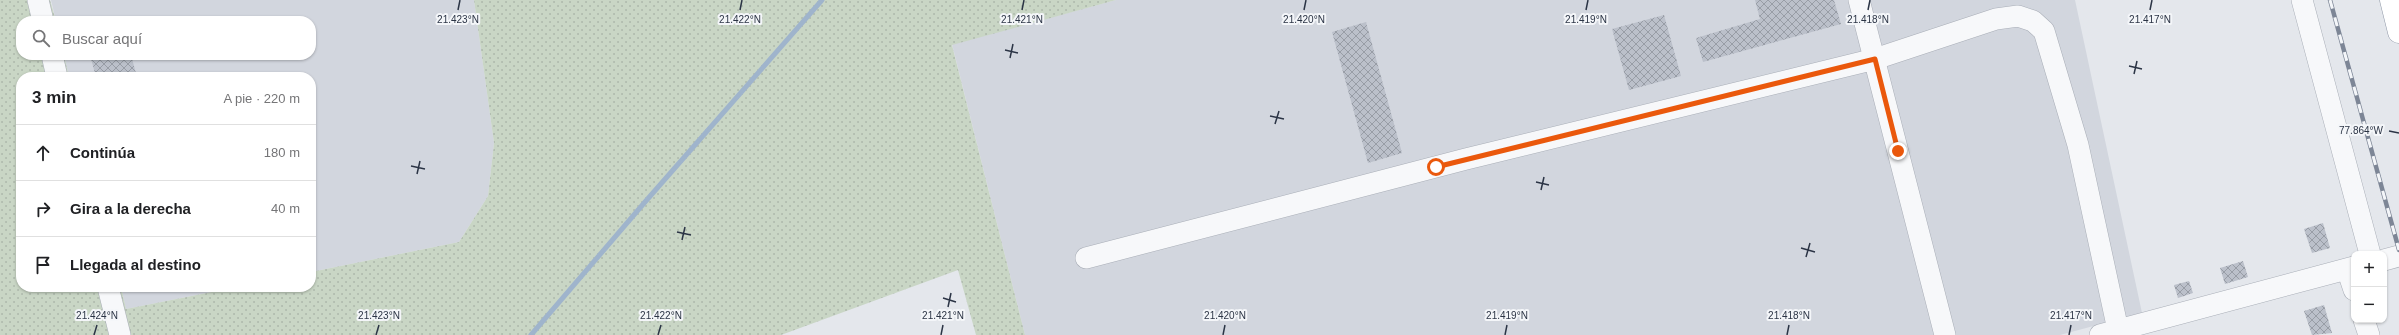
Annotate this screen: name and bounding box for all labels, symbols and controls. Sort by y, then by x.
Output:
text: 21.423°N [437,14,479,25]
text: 21.422°N [719,14,761,25]
text: 21.421°N [1001,14,1043,25]
text: 21.420°N [1283,14,1325,25]
text: 21.419°N [1565,14,1607,25]
text: 21.418°N [1847,14,1889,25]
text: 21.417°N [2129,14,2171,25]
search box [16,16,316,60]
icon: search [30,27,52,49]
text: Buscar aquí [62,30,142,47]
text: 3 min [32,88,76,107]
text: A pie · 220 m [223,91,300,106]
text: 77.864°W [2339,125,2384,136]
icon: ahead [32,142,54,164]
route end [1889,142,1907,160]
text: Continúa [70,144,135,161]
text: 180 m [264,145,300,160]
route start [1427,158,1445,176]
icon: right [32,198,54,220]
text: Gira a la derecha [70,200,191,217]
text: 40 m [271,201,300,216]
map controls [2351,251,2387,323]
button: + [2351,251,2387,287]
icon: arrive [32,254,54,276]
text: Llegada al destino [70,256,201,273]
button: − [2351,287,2387,323]
text: 21.424°N [76,310,118,321]
text: 21.423°N [358,310,400,321]
text: 21.422°N [640,310,682,321]
text: 21.421°N [922,310,964,321]
text: 21.420°N [1204,310,1246,321]
text: 21.419°N [1486,310,1528,321]
text: 21.418°N [1768,310,1810,321]
text: 21.417°N [2050,310,2092,321]

